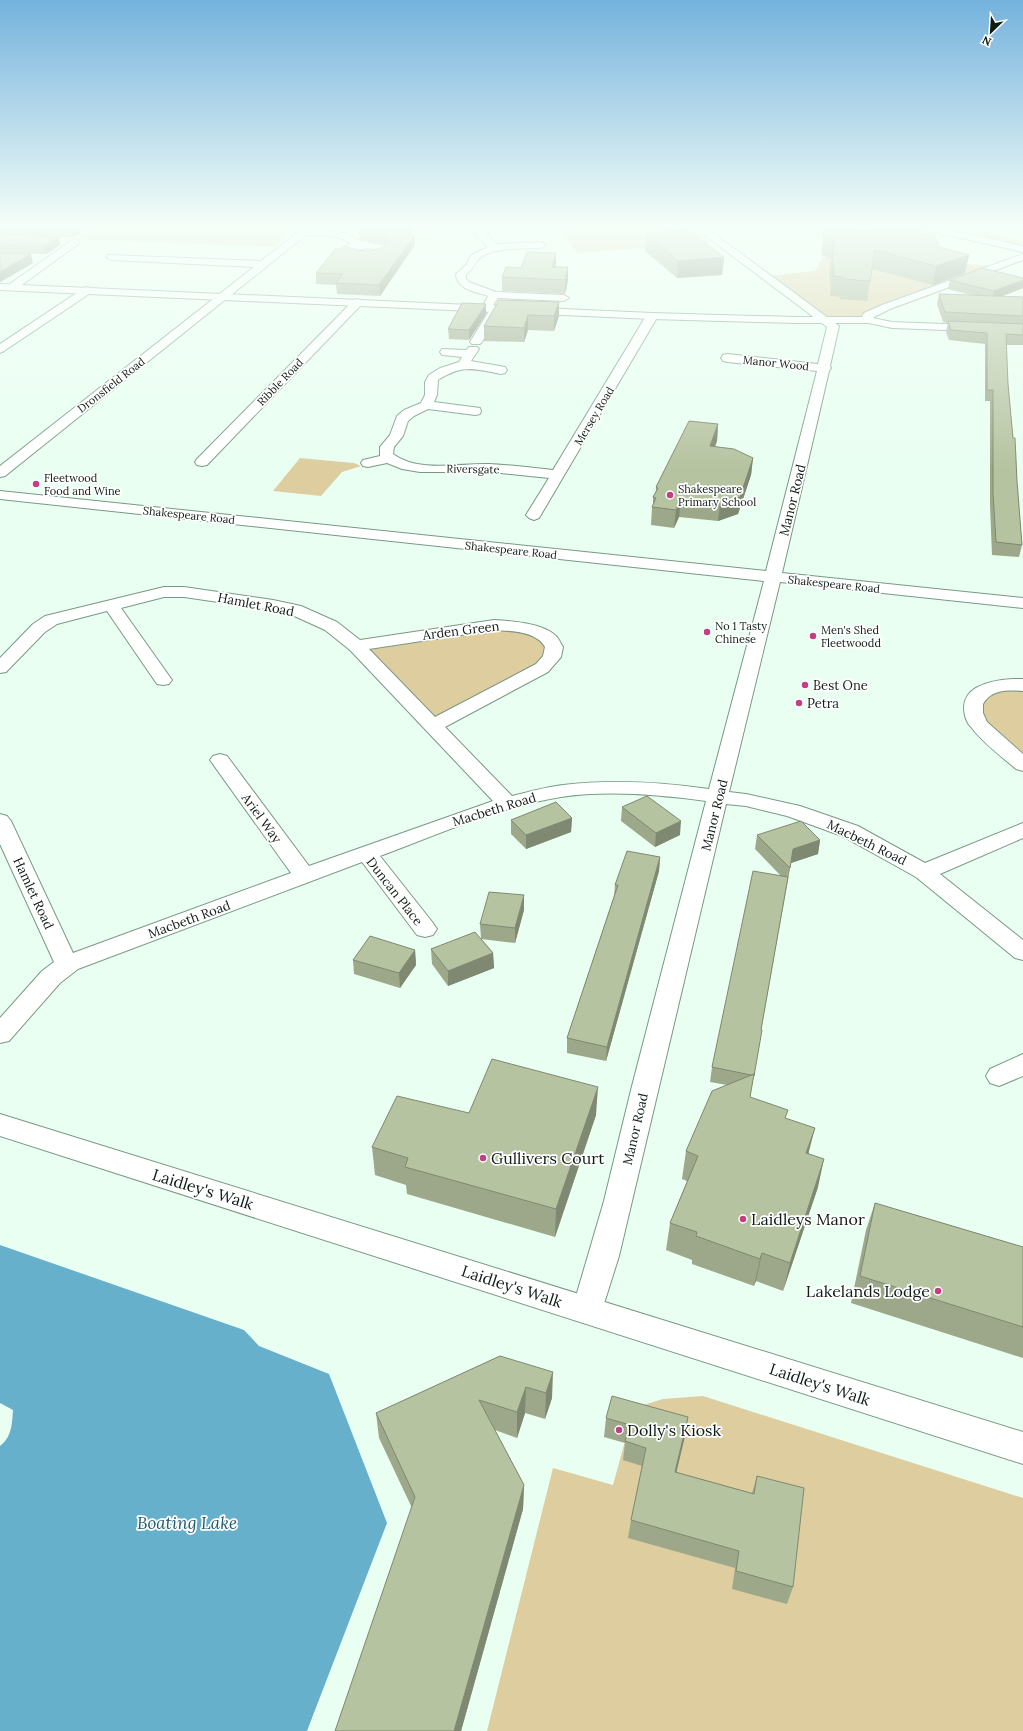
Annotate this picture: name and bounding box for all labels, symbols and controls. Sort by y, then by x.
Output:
north arrow [971,12,1011,52]
text: N [980,33,994,49]
street label: Manor Wood [742,353,810,373]
street label: Dronsfield Road [74,354,148,416]
street label: Ribble Road [254,355,306,409]
street label: Mersey Road [571,384,617,448]
street label: Riversgate [446,462,500,476]
street label: Manor Road [775,462,810,538]
place label: Fleetwood Food and Wine [44,471,121,498]
marker: Fleetwood Food and Wine [31,479,41,489]
place label: Shakespeare Primary School [678,482,756,509]
marker: Shakespeare Primary School [665,490,675,500]
street label: Shakespeare Road [142,503,236,527]
street label: Shakespeare Road [464,538,558,562]
street label: Shakespeare Road [787,572,881,596]
street label: Hamlet Road [216,589,296,620]
street label: Arden Green [421,617,500,644]
place label: No 1 Tasty Chinese [715,619,767,646]
place label: Men's Shed Fleetwoodd [821,623,881,650]
marker: No 1 Tasty Chinese [702,627,712,637]
marker: Men's Shed Fleetwoodd [808,631,818,641]
place label: Best One [813,677,868,694]
marker: Best One [800,680,810,690]
place label: Petra [807,695,839,712]
marker: Petra [794,698,804,708]
street label: Manor Road [697,777,732,853]
street label: Ariel Way [237,789,285,847]
street label: Macbeth Road [450,789,538,830]
street label: Macbeth Road [824,816,910,869]
street label: Duncan Place [363,854,427,929]
street label: Hamlet Road [9,855,58,932]
street label: Macbeth Road [146,897,233,942]
street label: Manor Road [619,1091,652,1167]
place label: Gullivers Court [491,1148,605,1168]
marker: Gullivers Court [478,1153,488,1163]
street label: Laidley's Walk [150,1164,256,1214]
place label: Laidleys Manor [751,1209,865,1229]
marker: Laidleys Manor [738,1214,748,1224]
street label: Laidley's Walk [459,1260,565,1312]
place label: Lakelands Lodge [806,1281,930,1301]
marker: Lakelands Lodge [933,1286,943,1296]
street label: Laidley's Walk [767,1358,873,1410]
place label: Dolly's Kiosk [627,1420,721,1440]
marker: Dolly's Kiosk [614,1425,624,1435]
water label: Boating Lake [137,1512,237,1534]

